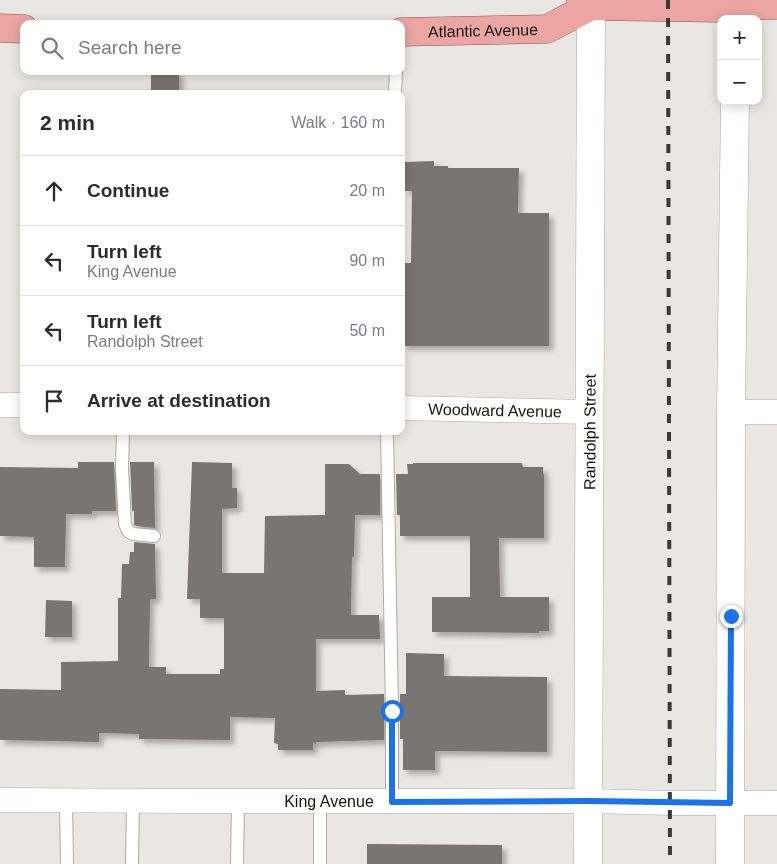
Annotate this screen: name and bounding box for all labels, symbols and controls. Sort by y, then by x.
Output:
map controls [717,15,762,105]
button: + [717,15,762,60]
search box [20,20,405,75]
street label: Atlantic Avenue [428,21,538,40]
icon: search [38,34,66,62]
text: Search here [78,37,182,58]
button: − [717,60,762,105]
text: 2 min [40,111,95,134]
text: Walk · 160 m [291,114,385,131]
icon: ahead [40,177,68,205]
text: Continue [87,180,169,201]
text: 20 m [349,182,385,199]
text: Turn left [87,241,162,262]
icon: left [40,247,68,275]
text: 90 m [349,252,385,269]
text: King Avenue [87,263,177,280]
text: Turn left [87,311,162,332]
icon: left [40,317,68,345]
text: 50 m [349,322,385,339]
text: Randolph Street [87,333,203,350]
street label: Randolph Street [581,374,599,490]
icon: arrive [40,387,68,415]
text: Arrive at destination [87,390,271,411]
street label: Woodward Avenue [428,401,562,420]
route end [720,605,743,628]
route start [381,700,404,723]
street label: King Avenue [284,793,374,810]

